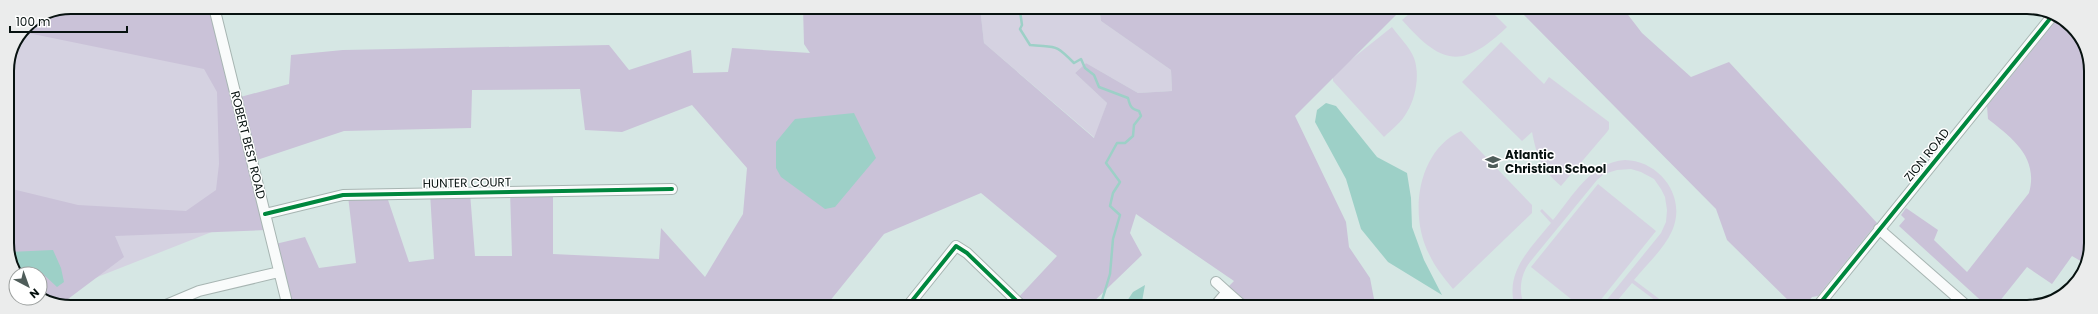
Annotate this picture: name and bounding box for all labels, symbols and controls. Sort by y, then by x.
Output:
scale bar [10,8,127,34]
text: 100 m [16,13,50,30]
street label: ROBERT BEST ROAD [227,89,270,201]
street label: ZION ROAD [1900,125,1953,185]
place label: Atlantic Christian School [1505,146,1606,177]
school or university icon: Atlantic Christian School [1484,153,1502,171]
street label: HUNTER COURT [423,173,512,192]
north arrow [8,266,48,306]
text: N [26,285,43,302]

